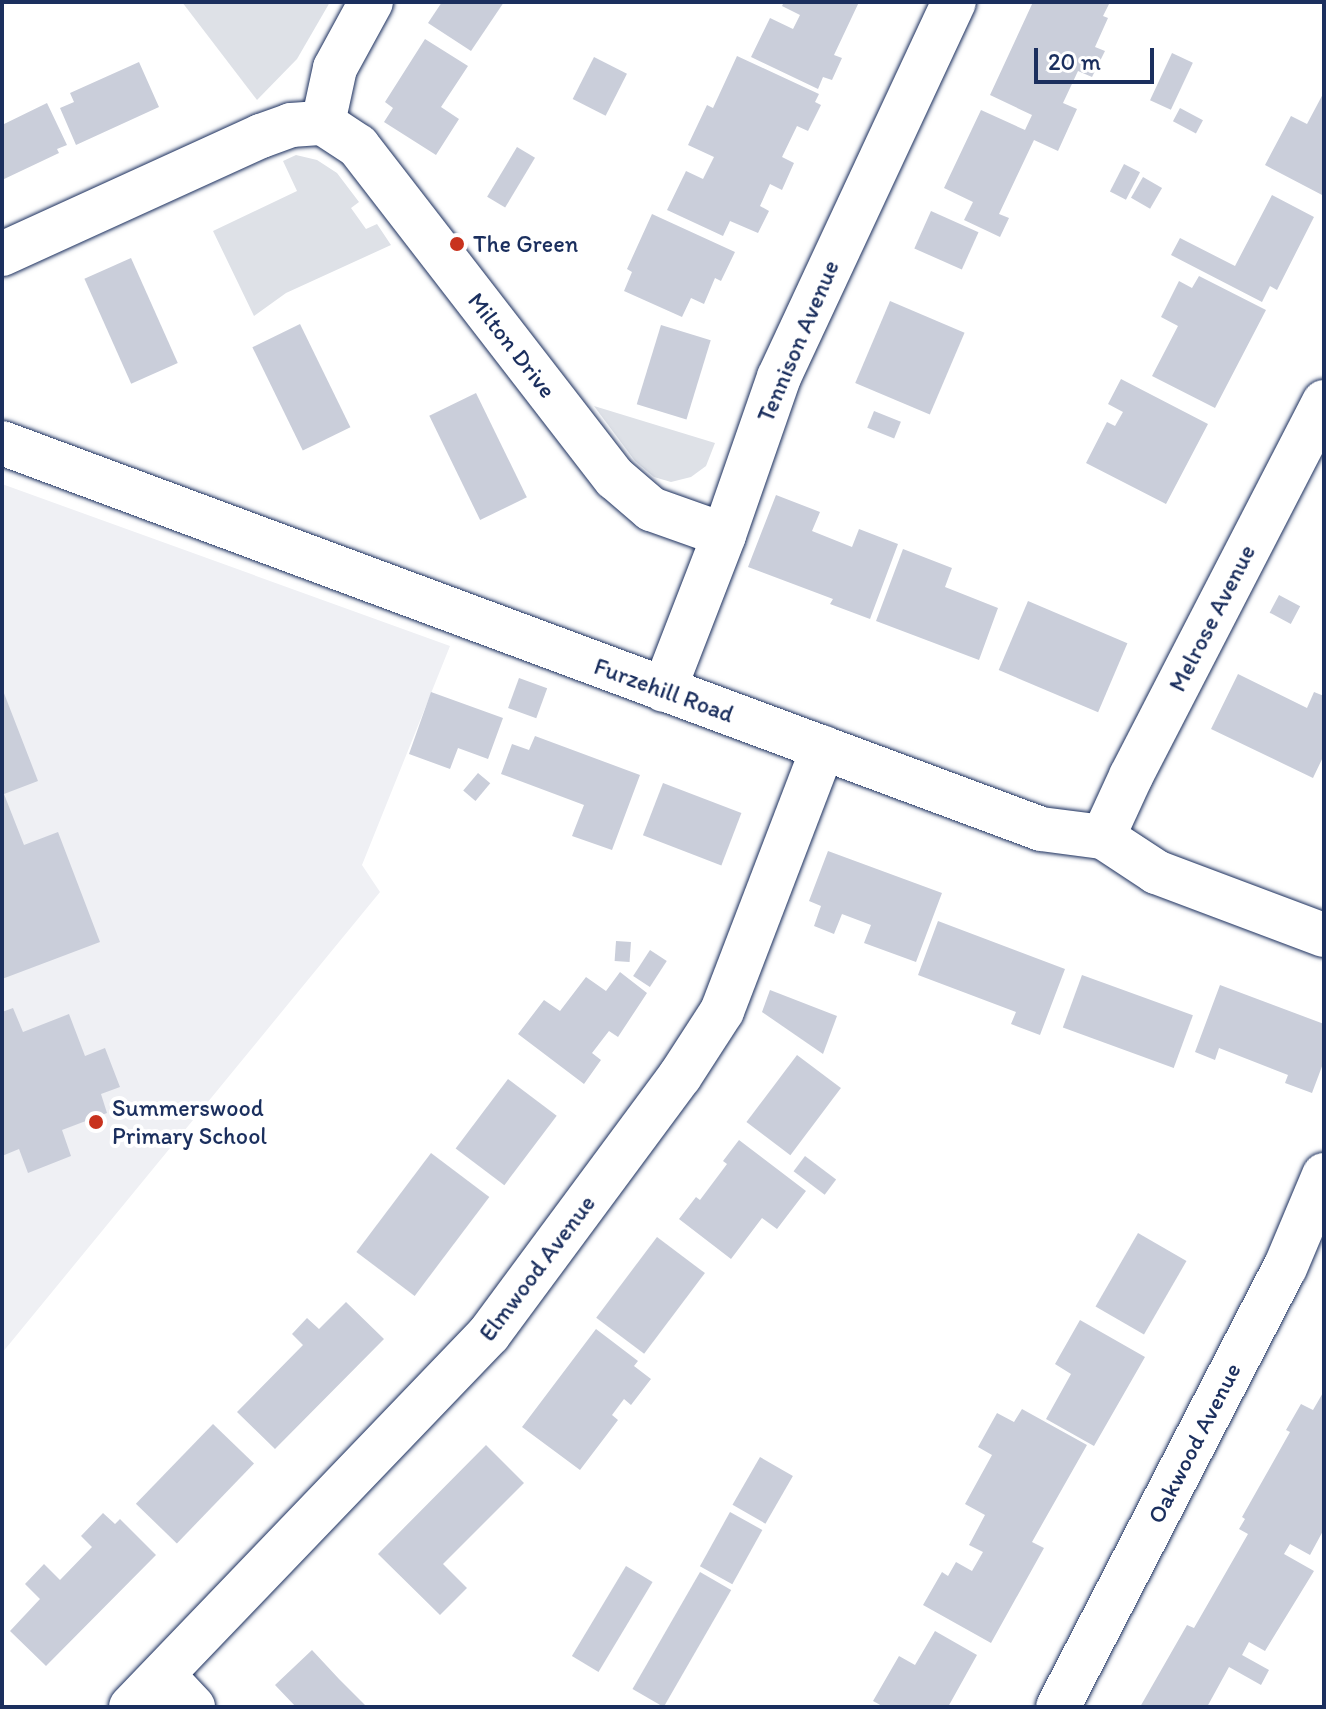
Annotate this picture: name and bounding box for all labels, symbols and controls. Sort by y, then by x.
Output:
scale bar [1038,32,1158,82]
text: 20 m [1048,47,1101,76]
place label: The Green [473,230,578,258]
marker: The Green [448,235,466,253]
street label: Tennison Avenue [751,256,845,426]
street label: Milton Drive [462,286,562,404]
street label: Melrose Avenue [1163,540,1261,696]
street label: Furzehill Road [590,651,738,729]
place label: Summerswood Primary School [112,1094,267,1150]
marker: Summerswood Primary School [87,1113,105,1131]
street label: Elmwood Avenue [473,1190,601,1346]
street label: Oakwood Avenue [1141,1358,1247,1528]

